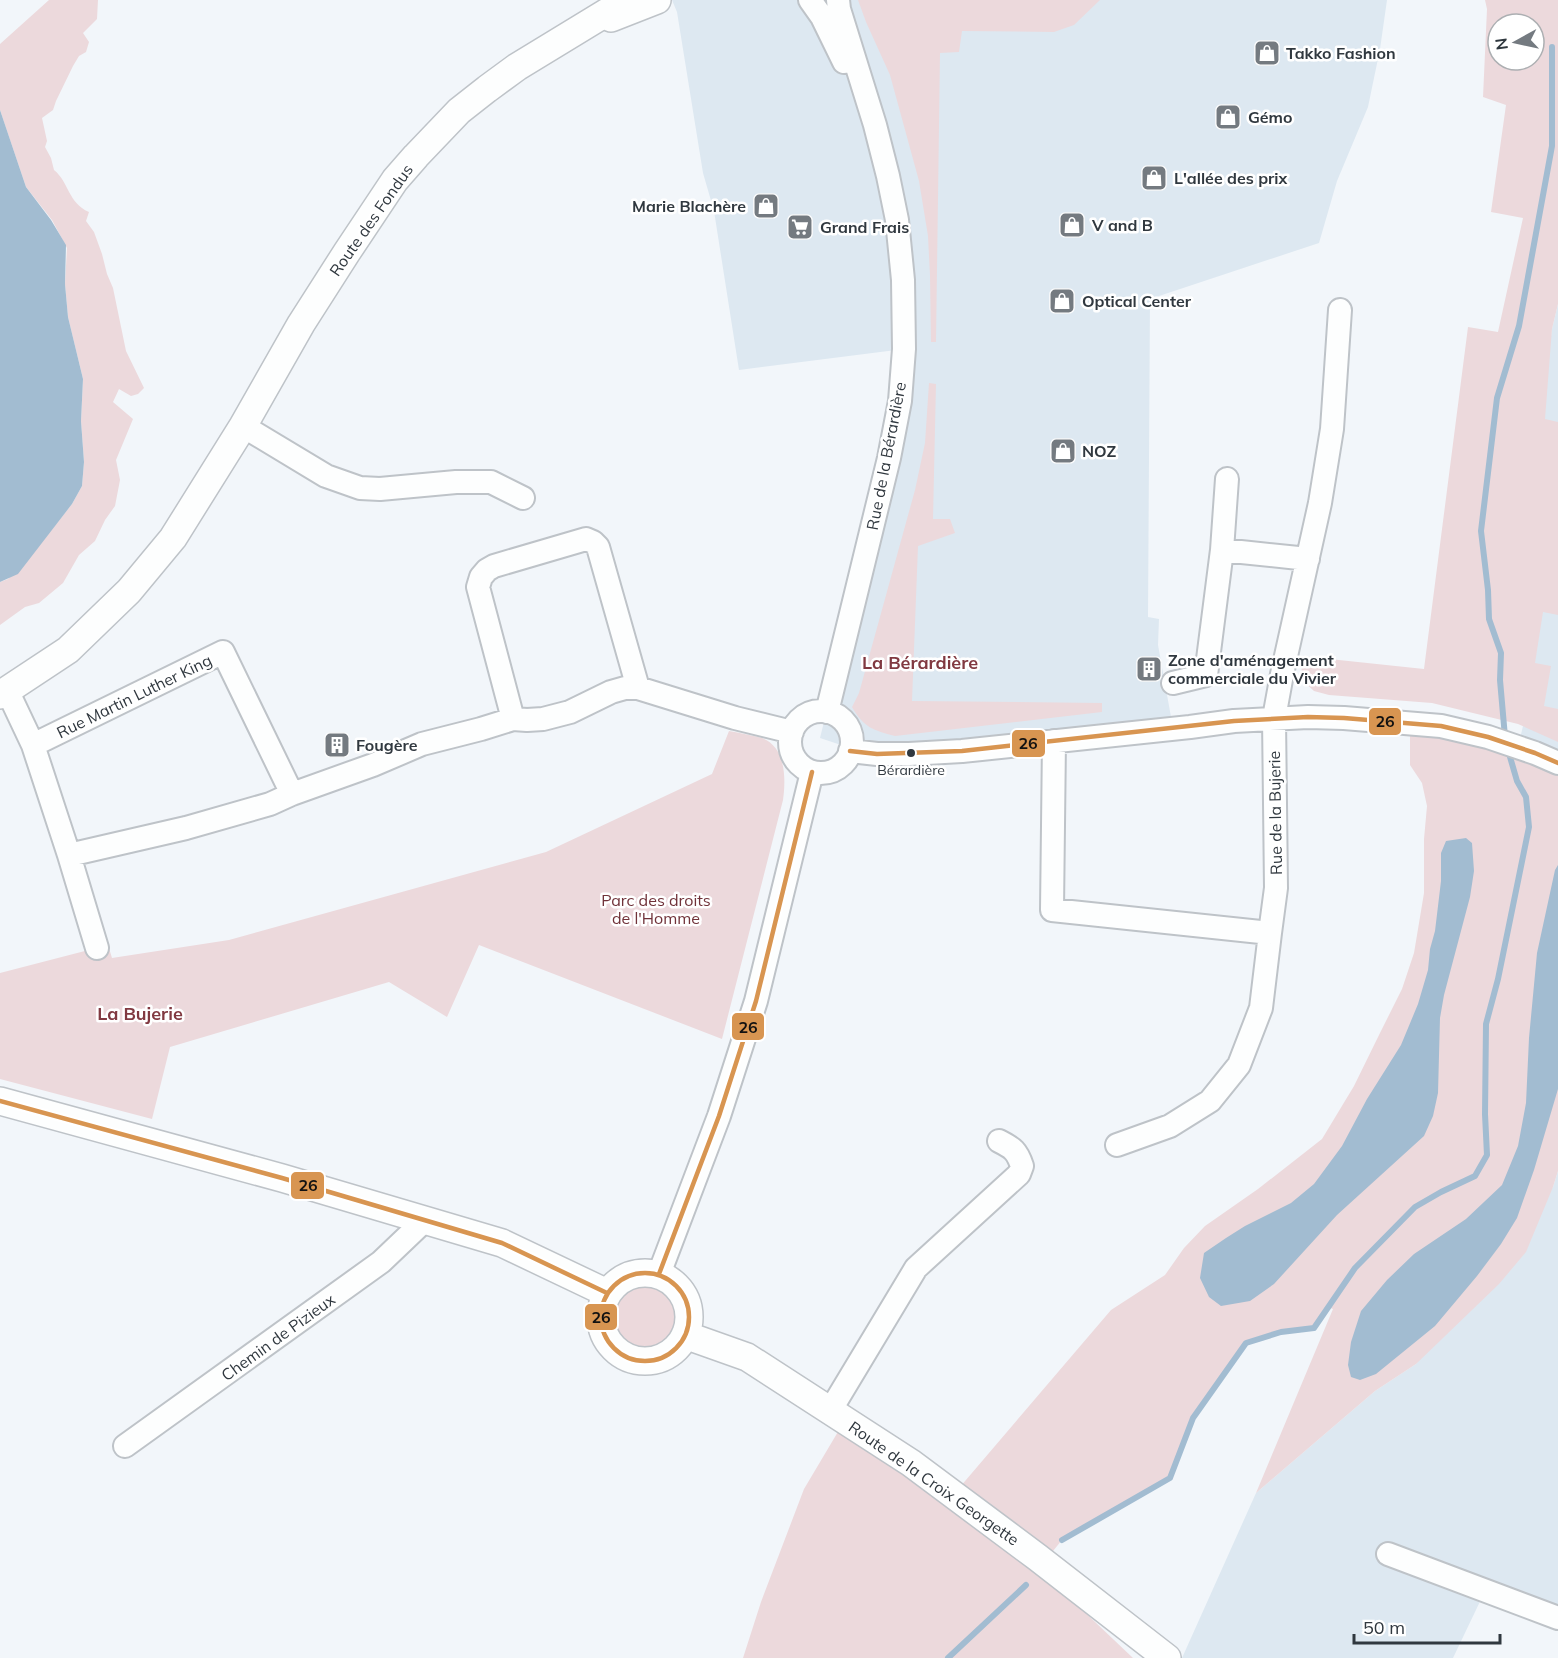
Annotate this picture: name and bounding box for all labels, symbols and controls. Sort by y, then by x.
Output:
north arrow [1486,12,1546,72]
text: N [1490,37,1512,51]
shop icon: Takko Fashion [1252,38,1282,68]
place label: Takko Fashion [1286,43,1396,63]
shop icon: Gémo [1213,102,1243,132]
place label: Gémo [1248,107,1292,127]
street label: Route des Fondus [325,160,417,280]
shop icon: L'allée des prix [1139,163,1169,193]
place label: L'allée des prix [1174,168,1288,188]
shop icon: Marie Blachère [751,191,781,221]
place label: Marie Blachère [632,196,746,216]
shop icon: V and B [1057,210,1087,240]
supermarket icon: Grand Frais [785,212,815,242]
place label: V and B [1091,215,1153,235]
place label: Grand Frais [820,217,909,237]
shop icon: Optical Center [1047,286,1077,316]
place label: Optical Center [1082,291,1192,311]
street label: Rue de la Bérardière [862,380,910,532]
shop icon: NOZ [1048,436,1078,466]
place label: NOZ [1082,441,1116,461]
street label: Rue Martin Luther King [53,650,215,742]
place label: Zone d'aménagement commerciale du Vivier [1168,650,1337,688]
district label: La Bérardière [862,651,978,674]
building icon: Zone d'aménagement commerciale du Vivier [1134,654,1164,684]
line badge: 26 [1368,707,1402,736]
text: 26 [1375,711,1395,731]
line badge: 26 [1011,729,1046,758]
building icon: Fougère [322,730,352,760]
text: 26 [1018,733,1038,753]
place label: Fougère [356,735,418,755]
marker: Bérardière [905,747,917,759]
street label: Rue de la Bujerie [1264,751,1286,875]
place label: Bérardière [877,761,945,779]
park label: Parc des droits de l'Homme [601,890,711,928]
district label: La Bujerie [97,1002,183,1025]
line badge: 26 [731,1012,765,1041]
text: 26 [738,1017,758,1037]
line badge: 26 [290,1171,325,1200]
text: 26 [298,1175,318,1195]
street label: Chemin de Pizieux [217,1289,339,1385]
line badge: 26 [584,1303,618,1331]
text: 26 [591,1307,611,1327]
street label: Route de la Croix Georgette [845,1417,1023,1549]
scale bar [1354,1607,1500,1645]
text: 50 m [1363,1616,1405,1639]

